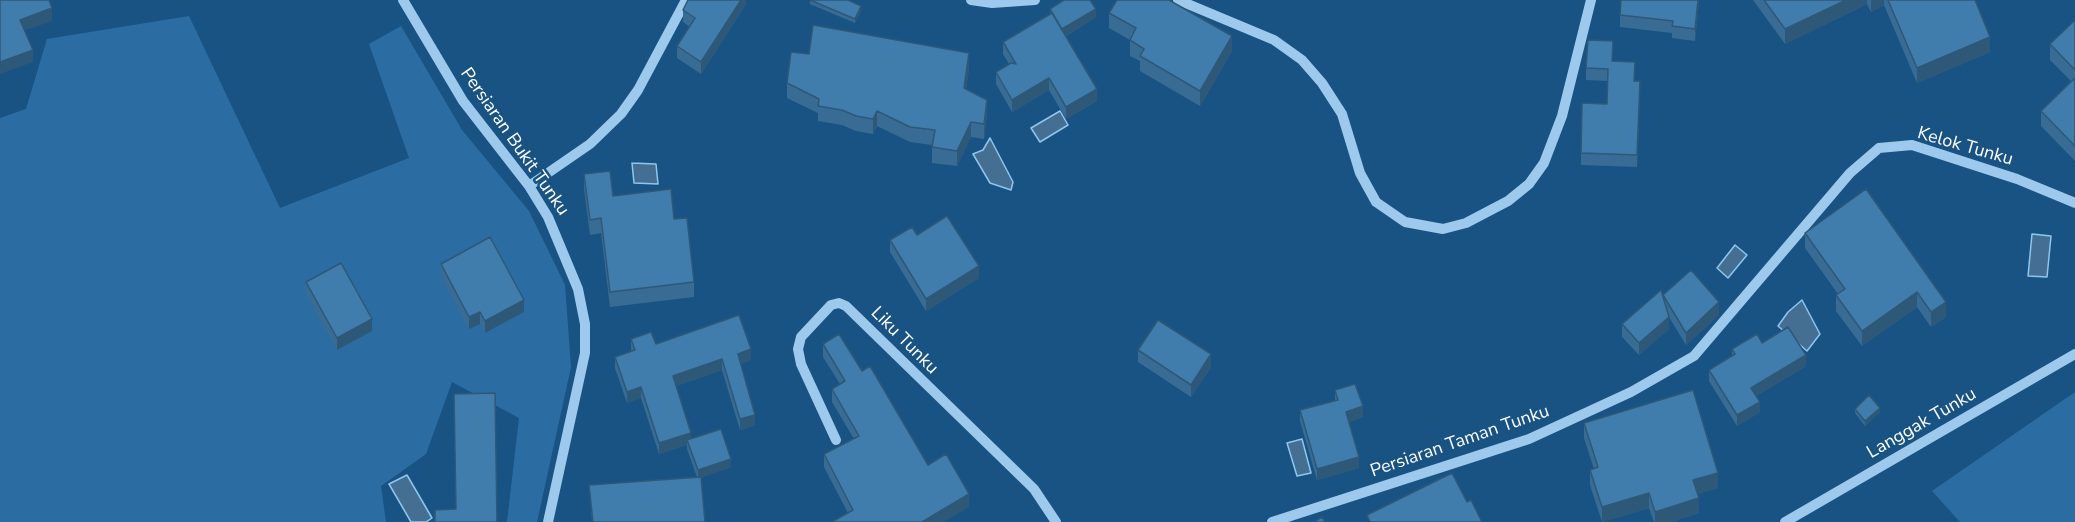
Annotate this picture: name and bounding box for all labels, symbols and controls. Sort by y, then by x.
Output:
street label: Persiaran Bukit Tunku [455,64,573,220]
street label: Kelok Tunku [1915,123,2015,171]
street label: Liku Tunku [866,303,942,379]
street label: Langgak Tunku [1863,384,1981,464]
street label: Persiaran Taman Tunku [1368,401,1552,483]

